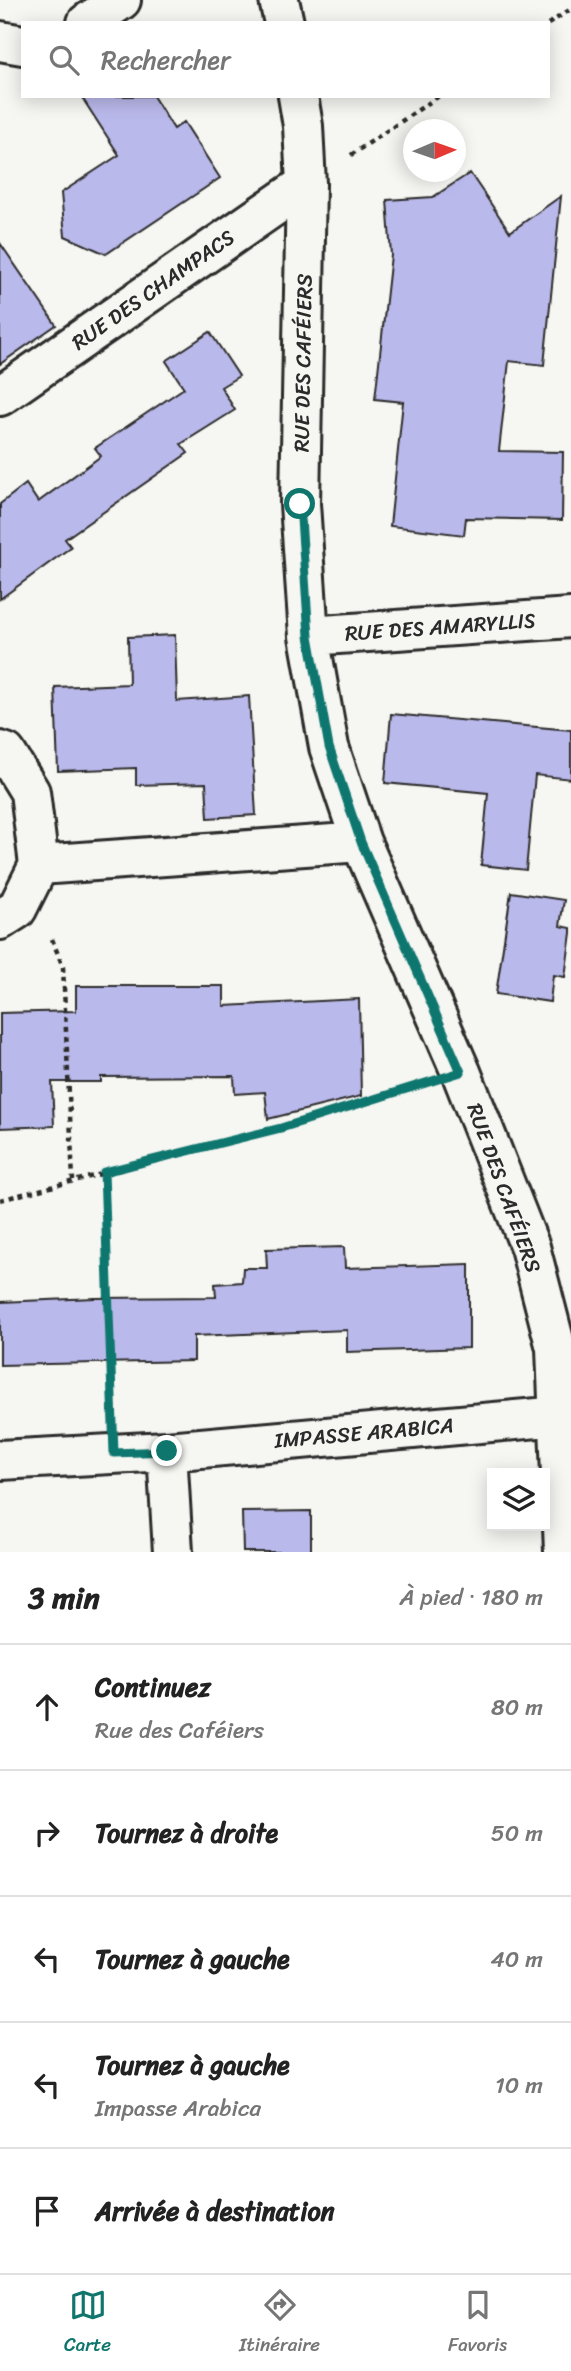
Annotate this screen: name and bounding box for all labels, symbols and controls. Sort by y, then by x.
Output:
search box [21,21,550,98]
text: Rechercher [101,37,231,83]
icon: search [45,41,83,79]
north arrow [403,119,466,182]
street label: RUE DES CHAMPACS [63,219,243,361]
street label: RUE DES CAFÉIERS [282,273,324,453]
route start [284,488,315,519]
street label: RUE DES AMARYLLIS [344,601,536,653]
street label: RUE DES CAFÉIERS [456,1098,552,1278]
street label: IMPASSE ARABICA [272,1406,455,1460]
route end [151,1435,182,1466]
map controls [487,1468,550,1531]
button: layers [487,1468,550,1531]
text: 3 min [28,1571,100,1625]
text: À pied · 180 m [399,1577,543,1618]
text: Continuez [95,1664,211,1710]
text: 80 m [491,1687,543,1728]
icon: ahead [28,1688,66,1726]
text: Rue des Caféiers [95,1710,264,1751]
text: Tournez à droite [95,1810,278,1856]
text: 50 m [491,1813,543,1854]
icon: right [28,1814,66,1852]
text: Tournez à gauche [95,1936,290,1982]
text: 40 m [490,1939,543,1980]
icon: left [28,1940,66,1978]
text: Tournez à gauche [95,2042,290,2088]
text: 10 m [495,2065,543,2106]
icon: left [28,2066,66,2104]
text: Impasse Arabica [95,2088,261,2129]
text: Arrivée à destination [95,2188,335,2234]
icon: arrive [28,2192,66,2230]
tab: Carte [64,2286,111,2361]
tab: Itinéraire [239,2286,320,2361]
tab: Favoris [448,2286,507,2361]

